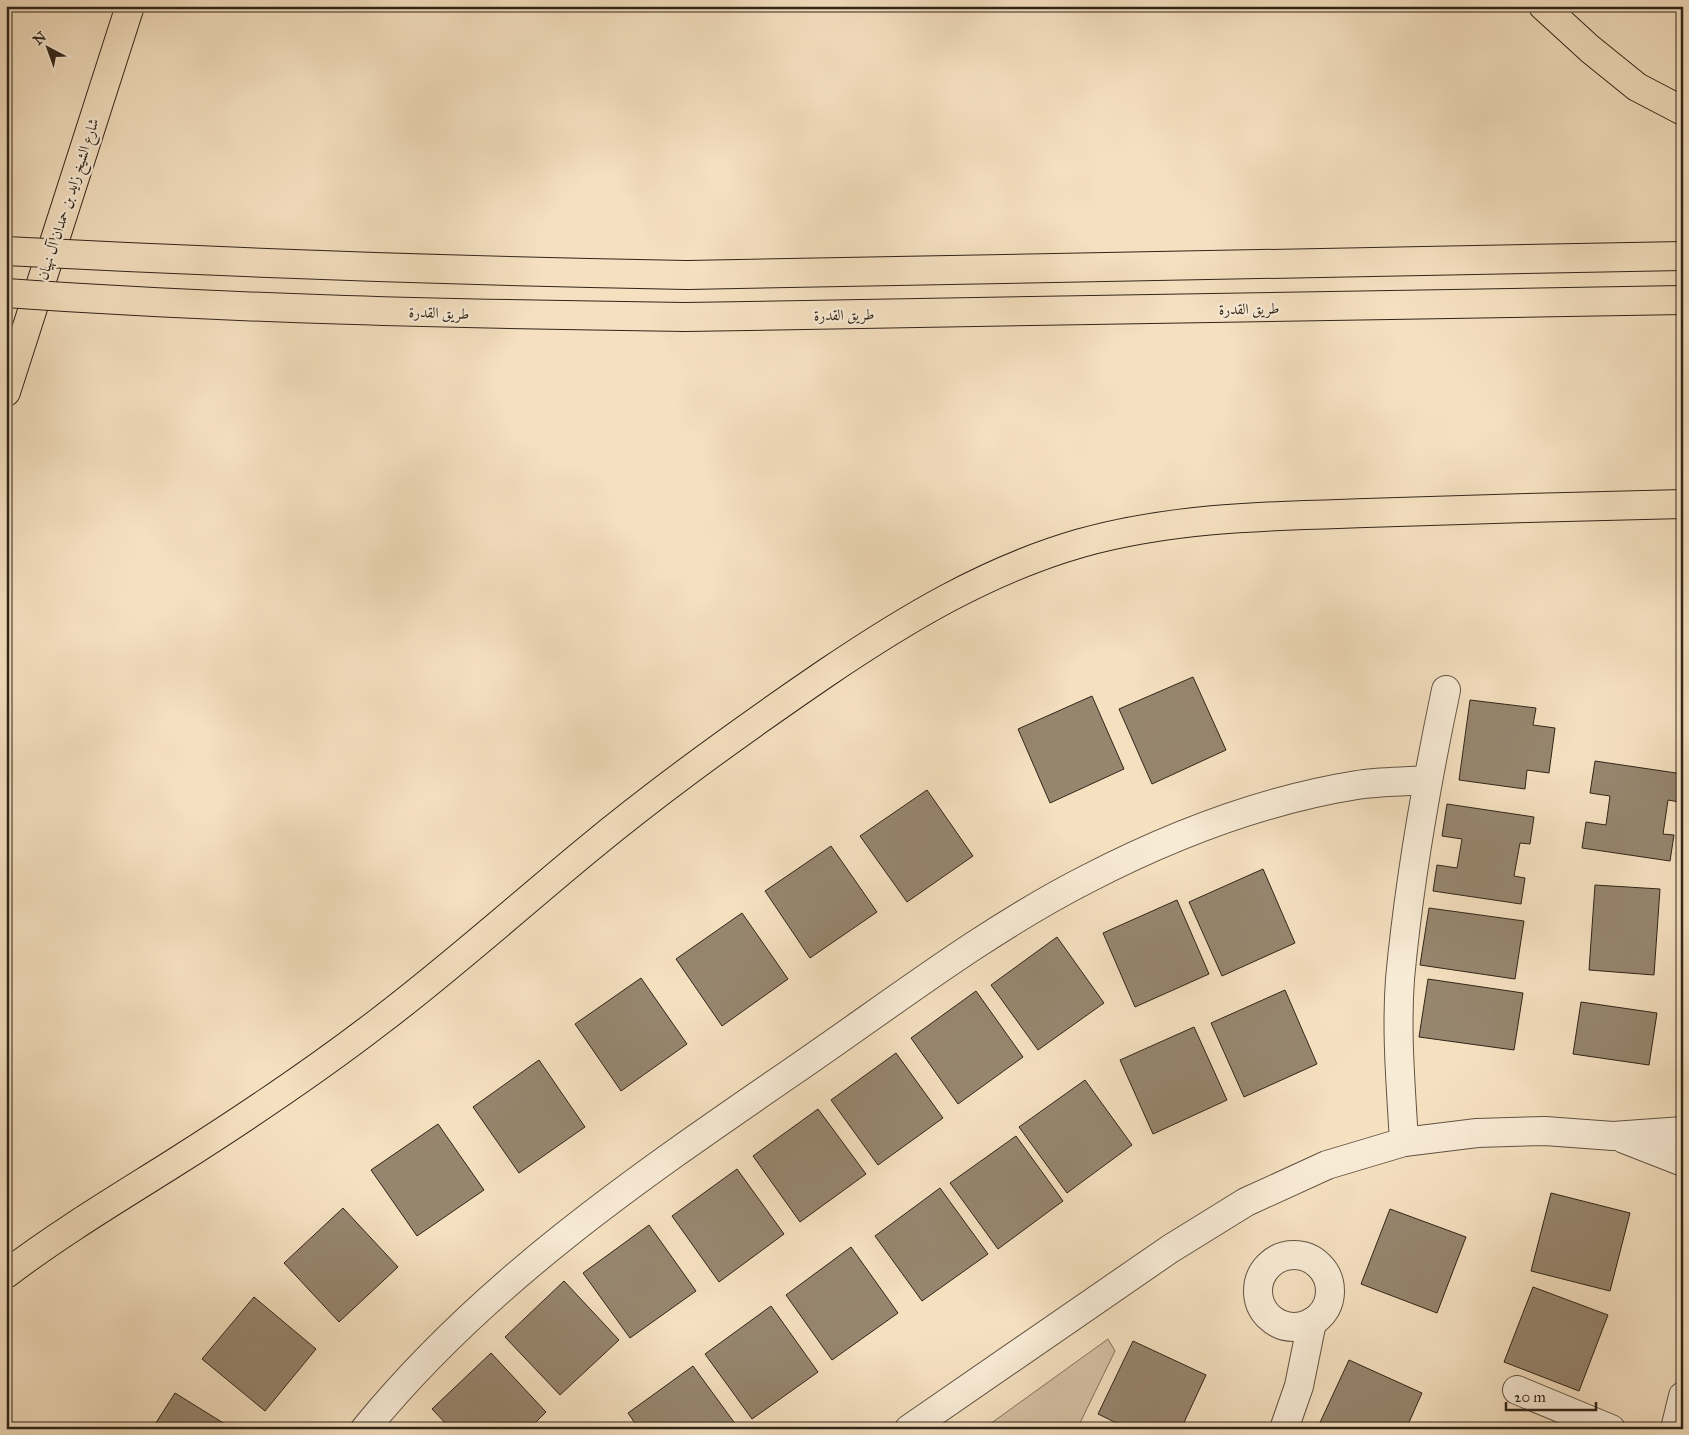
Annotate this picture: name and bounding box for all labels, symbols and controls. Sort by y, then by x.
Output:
north arrow [22,22,72,72]
text: N [30,28,50,49]
street label: شارع الشيخ زايد بن حمدان آل نهيان [33,116,107,284]
street label: طريق القدرة [1218,299,1280,320]
street label: طريق القدرة [408,303,470,324]
street label: طريق القدرة [813,305,875,326]
scale bar [1506,1380,1596,1412]
text: 20 m [1514,1388,1546,1406]

